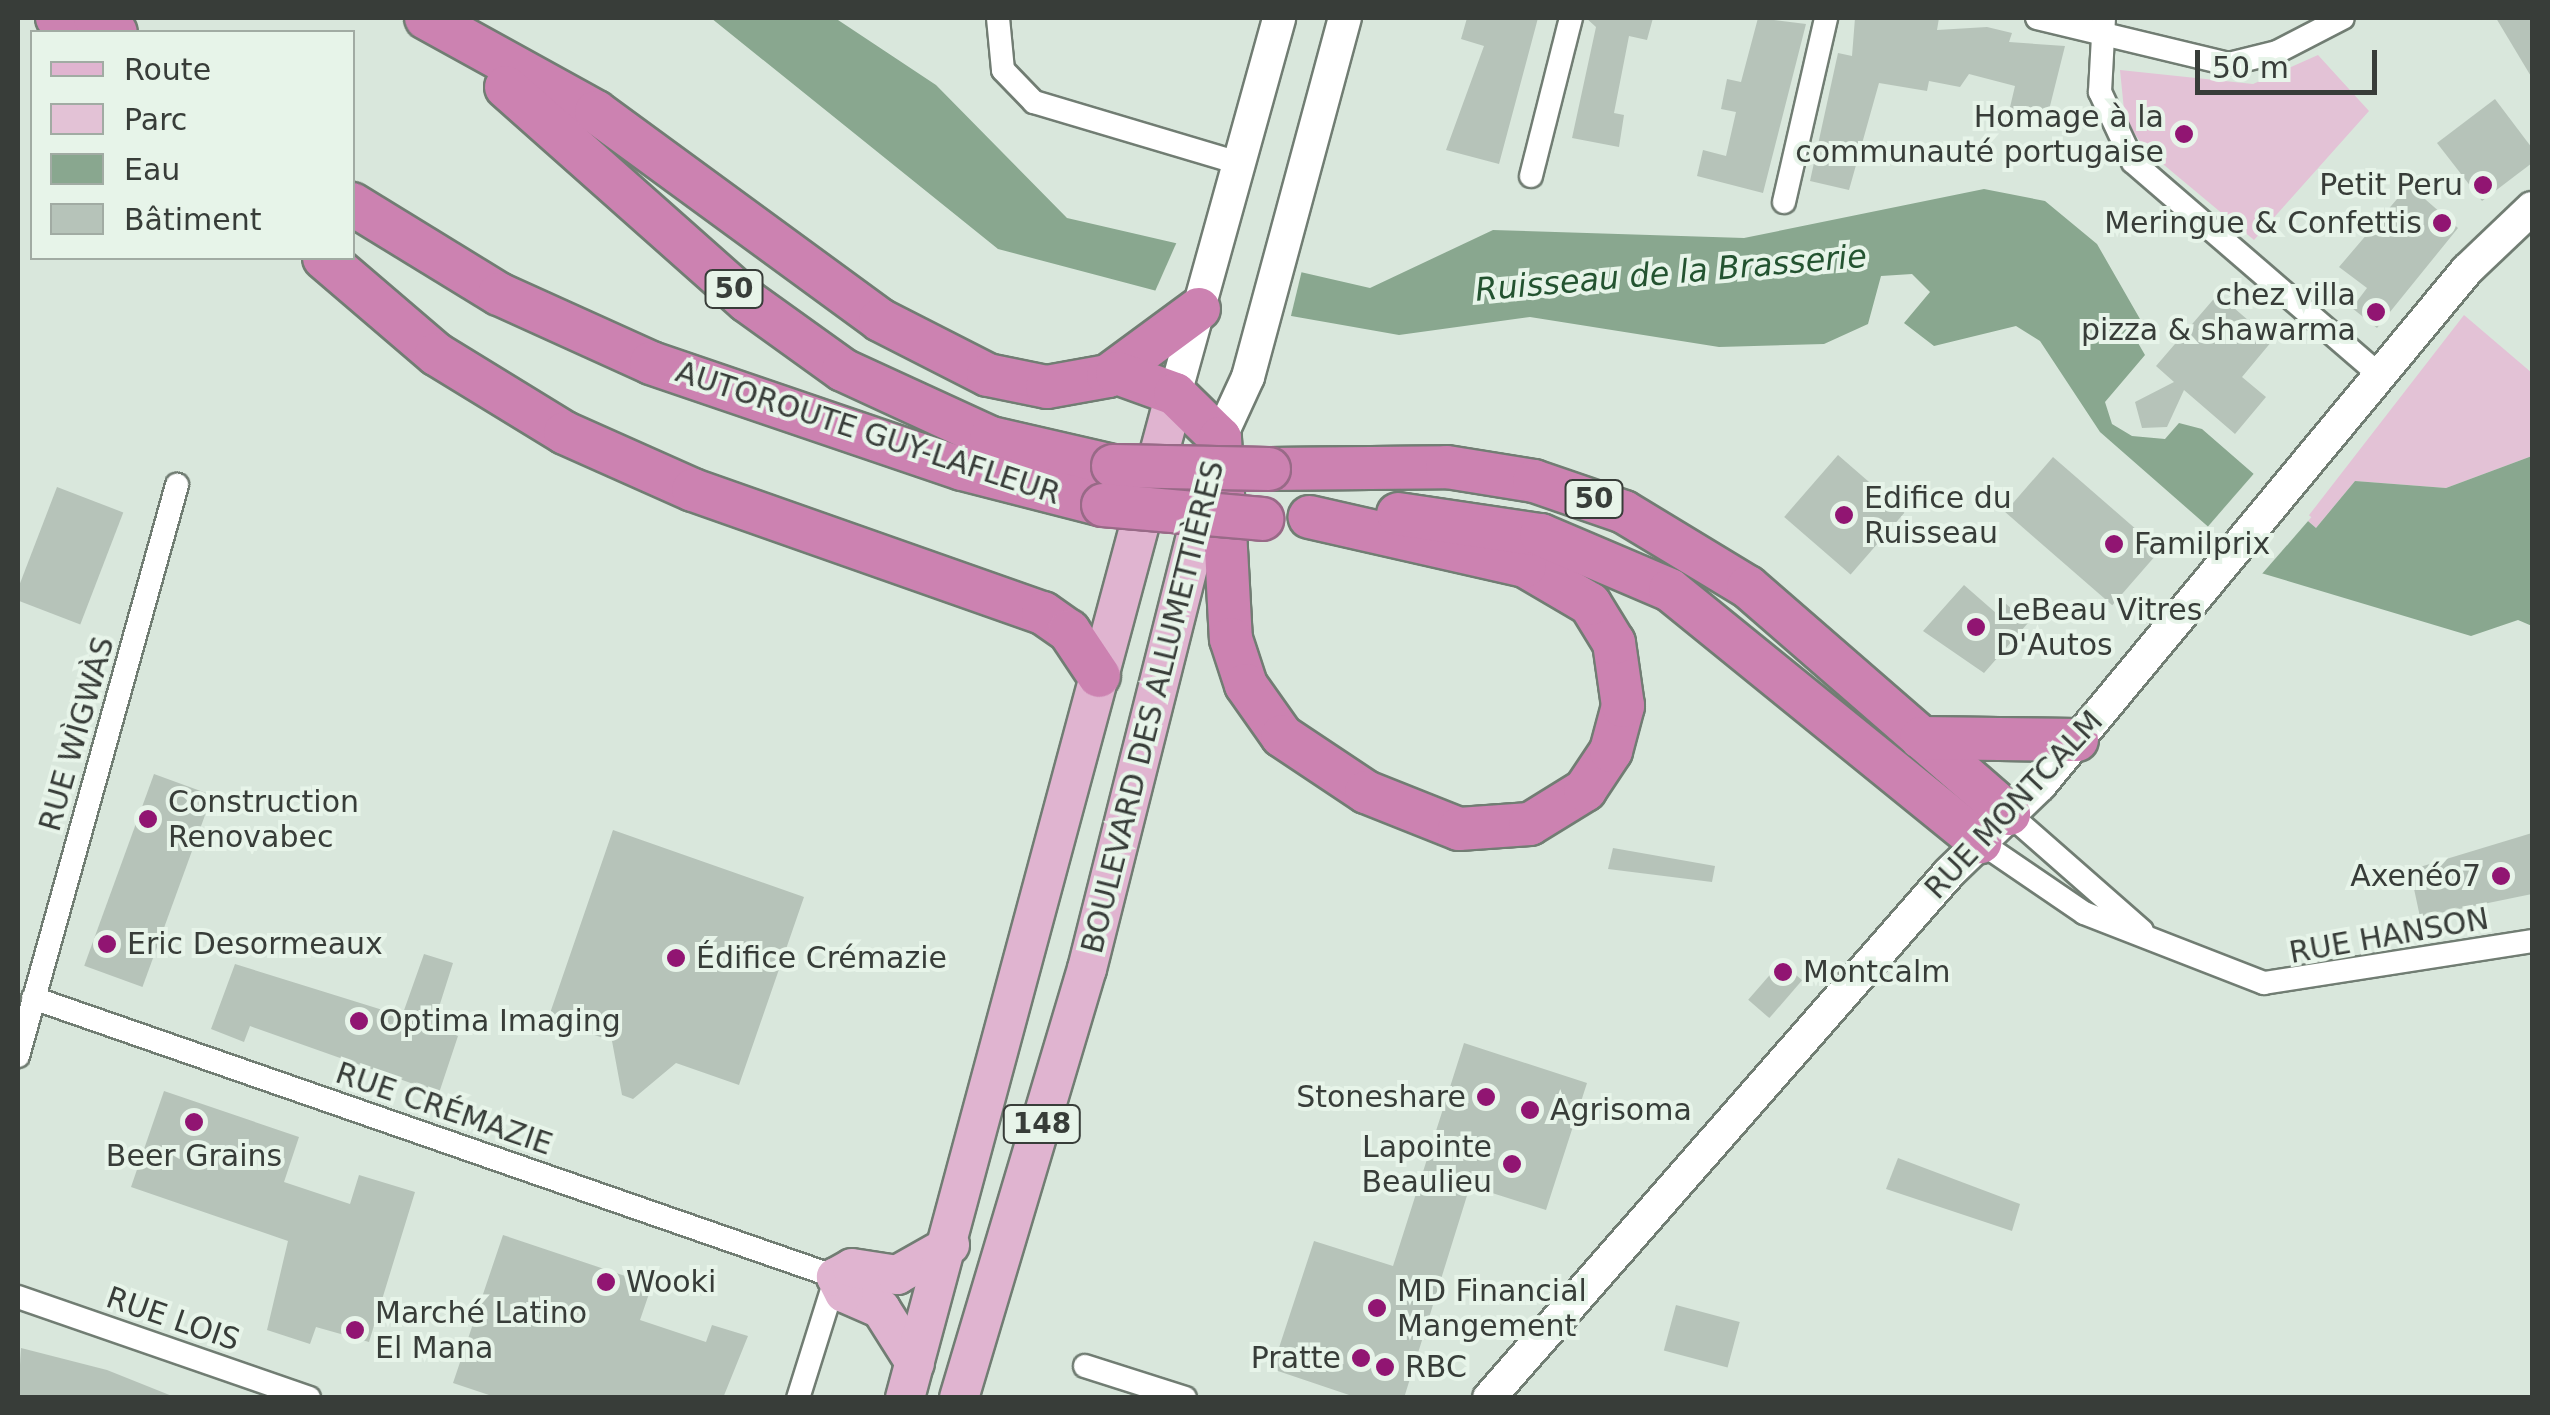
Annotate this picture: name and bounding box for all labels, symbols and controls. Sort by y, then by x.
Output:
legend [30,30,355,260]
scale bar [2200,30,2382,92]
text: 50 m [2212,50,2289,85]
text: Route [124,52,211,87]
place label: Homage à la communauté portugaise [1795,99,2164,170]
text: Parc [124,102,187,137]
marker: Homage à la communauté portugaise [2173,123,2195,145]
text: Eau [124,152,180,187]
place label: Petit Peru [2319,167,2463,203]
marker: Petit Peru [2472,174,2494,196]
text: Bâtiment [124,202,262,237]
place label: Meringue & Confettis [2104,205,2422,241]
marker: Meringue & Confettis [2431,212,2453,234]
water label: Ruisseau de la Brasserie [1474,237,1868,309]
road number: 50 [704,266,764,312]
place label: chez villa pizza & shawarma [2081,277,2356,348]
marker: chez villa pizza & shawarma [2365,301,2387,323]
street label: AUTOROUTE GUY-LAFLEUR [671,354,1065,512]
street label: BOULEVARD DES ALLUMETTIÈRES [1074,457,1232,957]
road number: 50 [1564,476,1624,522]
place label: Edifice du Ruisseau [1864,480,2012,550]
marker: Edifice du Ruisseau [1833,504,1855,526]
place label: Familprix [2134,526,2270,562]
marker: Familprix [2103,533,2125,555]
place label: LeBeau Vitres D'Autos [1996,592,2202,662]
marker: LeBeau Vitres D'Autos [1965,616,1987,638]
street label: RUE WÌGWÀS [32,633,122,835]
street label: RUE MONTCALM [1918,704,2110,906]
place label: Construction Renovabec [168,784,359,854]
marker: Construction Renovabec [137,808,159,830]
place label: Axenéo7 [2350,858,2481,894]
marker: Axenéo7 [2490,865,2512,887]
street label: RUE HANSON [2286,901,2492,971]
place label: Eric Desormeaux [127,926,383,962]
marker: Eric Desormeaux [96,933,118,955]
place label: Édifice Crémazie [696,940,947,976]
marker: Édifice Crémazie [665,947,687,969]
place label: Montcalm [1803,954,1950,990]
marker: Montcalm [1772,961,1794,983]
place label: Optima Imaging [379,1003,621,1039]
marker: Optima Imaging [348,1010,370,1032]
street label: RUE CRÉMAZIE [331,1055,557,1163]
place label: Stoneshare [1296,1079,1466,1115]
marker: Stoneshare [1475,1086,1497,1108]
place label: Agrisoma [1550,1092,1692,1128]
marker: Agrisoma [1519,1099,1541,1121]
road number: 148 [1002,1101,1082,1147]
marker: Beer Grains [183,1111,205,1133]
place label: Lapointe Beaulieu [1361,1129,1492,1200]
place label: Beer Grains [106,1138,282,1174]
marker: Lapointe Beaulieu [1501,1153,1523,1175]
place label: Wooki [626,1264,716,1300]
marker: Wooki [595,1271,617,1293]
place label: MD Financial Mangement [1397,1273,1587,1344]
street label: RUE LOIS [102,1279,244,1359]
place label: Marché Latino El Mana [375,1295,587,1366]
marker: MD Financial Mangement [1366,1297,1388,1319]
marker: Marché Latino El Mana [344,1319,366,1341]
place label: Pratte [1251,1340,1341,1376]
marker: Pratte [1350,1347,1372,1369]
place label: RBC [1405,1349,1467,1385]
marker: RBC [1374,1356,1396,1378]

